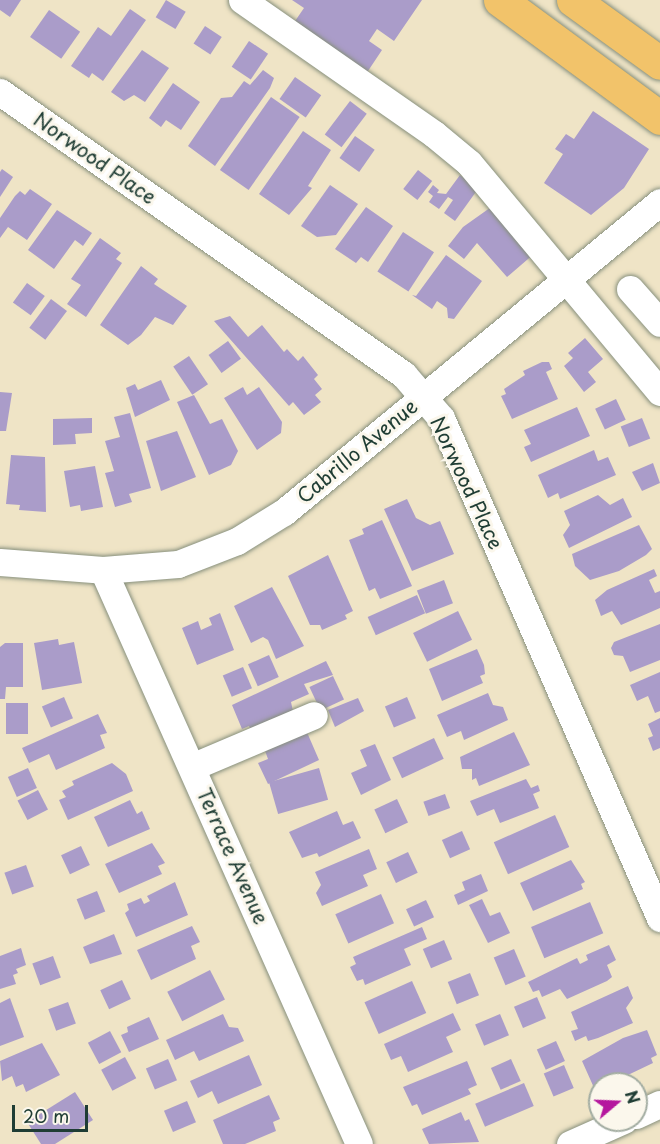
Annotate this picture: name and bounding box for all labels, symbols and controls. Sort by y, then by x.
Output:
street label: Norwood Place [29,107,161,209]
street label: Cabrillo Avenue [292,394,422,508]
street label: Norwood Place [426,413,508,553]
street label: Terrace Avenue [192,784,274,928]
north arrow [588,1072,648,1132]
text: N [620,1087,647,1107]
scale bar [15,1093,92,1131]
text: 20 m [23,1102,69,1129]

